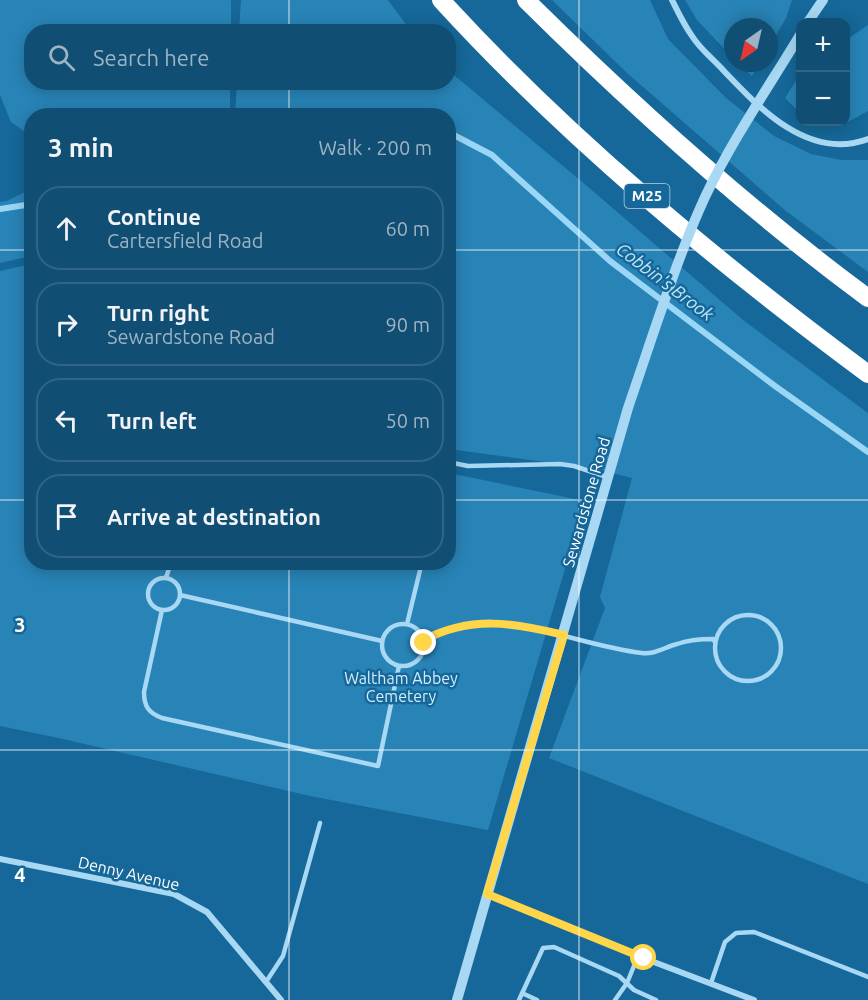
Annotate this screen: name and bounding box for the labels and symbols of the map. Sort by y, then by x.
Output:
north arrow [724,18,778,72]
road number: M25 [624,184,670,208]
water label: Cobbin's Brook [613,238,719,325]
street label: Sewardstone Road [559,435,613,569]
text: 3 [14,613,26,636]
route end [410,629,436,655]
park label: Waltham Abbey Cemetery [344,669,458,705]
street label: Denny Avenue [77,853,181,893]
text: 4 [14,863,26,886]
route start [630,944,656,970]

